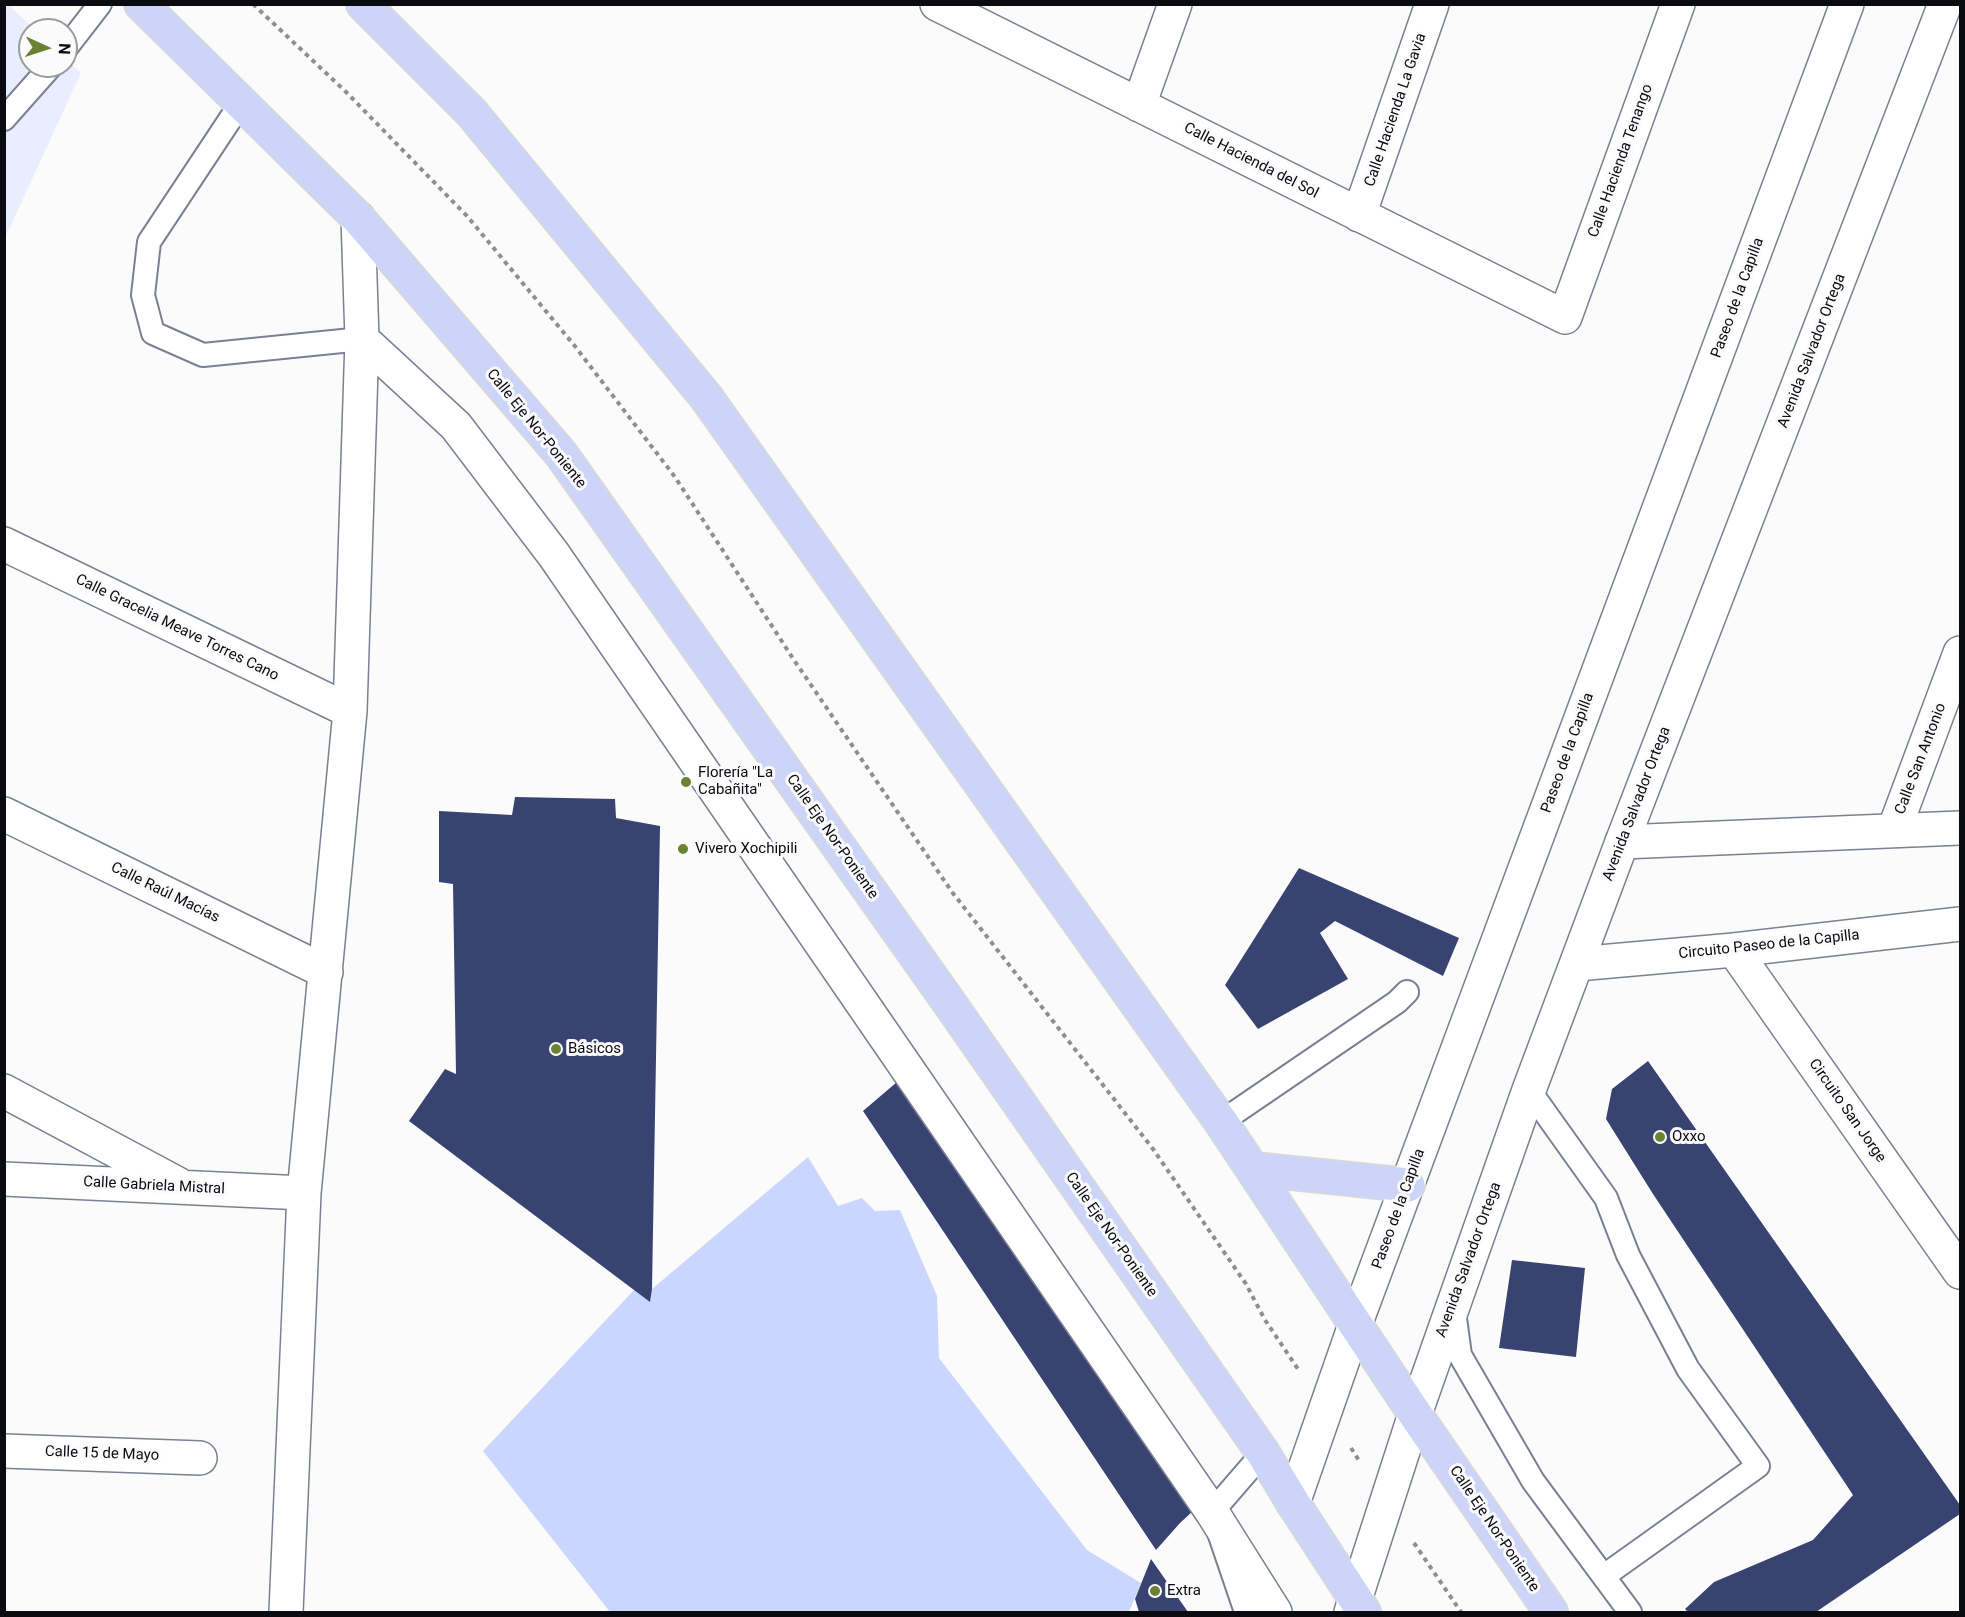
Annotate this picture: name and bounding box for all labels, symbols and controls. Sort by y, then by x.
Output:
north arrow [18,18,78,78]
street label: Calle Hacienda La Gavia [1361,31,1431,189]
text: N [55,43,74,55]
street label: Calle Hacienda Tenango [1585,82,1657,240]
street label: Calle Hacienda del Sol [1181,119,1321,203]
street label: Paseo de la Capilla [1708,235,1768,361]
street label: Avenida Salvador Ortega [1774,271,1850,431]
street label: Calle Eje Nor-Poniente [482,366,590,492]
street label: Calle Gracelia Meave Torres Cano [72,571,282,685]
street label: Paseo de la Capilla [1538,690,1598,816]
street label: Calle San Antonio [1891,701,1951,817]
street label: Avenida Salvador Ortega [1599,724,1675,884]
place label: Florería "La Cabañita" [698,764,773,799]
street label: Calle Eje Nor-Poniente [782,771,882,903]
marker: Florería "La Cabañita" [679,775,693,789]
place label: Vivero Xochipili [695,840,797,858]
marker: Vivero Xochipili [676,842,690,856]
street label: Calle Raúl Macías [108,859,222,927]
street label: Circuito Paseo de la Capilla [1678,927,1860,963]
place label: Básicos [568,1040,621,1058]
marker: Básicos [549,1042,563,1056]
street label: Circuito San Jorge [1805,1056,1889,1166]
place label: Oxxo [1672,1128,1706,1146]
marker: Oxxo [1653,1130,1667,1144]
street label: Paseo de la Capilla [1369,1146,1429,1272]
street label: Calle Eje Nor-Poniente [1061,1169,1161,1301]
street label: Calle Gabriela Mistral [83,1173,225,1199]
street label: Avenida Salvador Ortega [1433,1180,1505,1340]
street label: Calle 15 de Mayo [45,1443,159,1465]
street label: Calle Eje Nor-Poniente [1445,1463,1543,1595]
place label: Extra [1167,1582,1201,1600]
marker: Extra [1148,1584,1162,1598]

